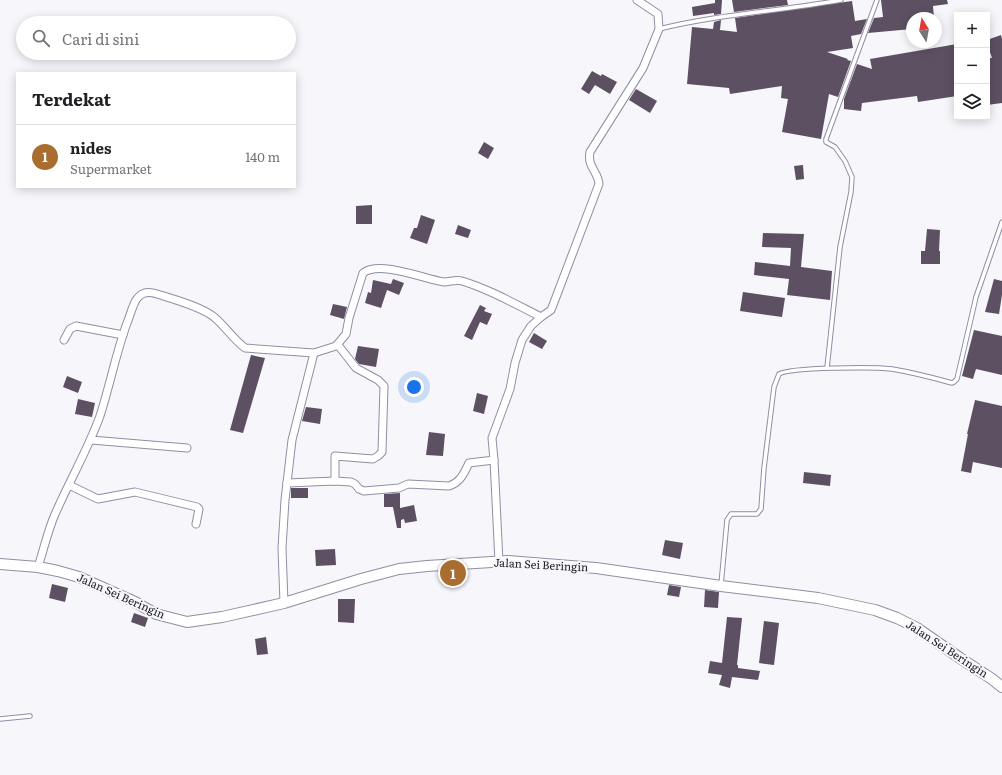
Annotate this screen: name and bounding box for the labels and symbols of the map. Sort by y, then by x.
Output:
north arrow [906,12,942,48]
your location [404,377,424,397]
street label: Jalan Sei Beringin [493,554,589,574]
pin: 1 [440,558,466,588]
street label: Jalan Sei Beringin [75,568,168,622]
street label: Jalan Sei Beringin [903,616,992,681]

